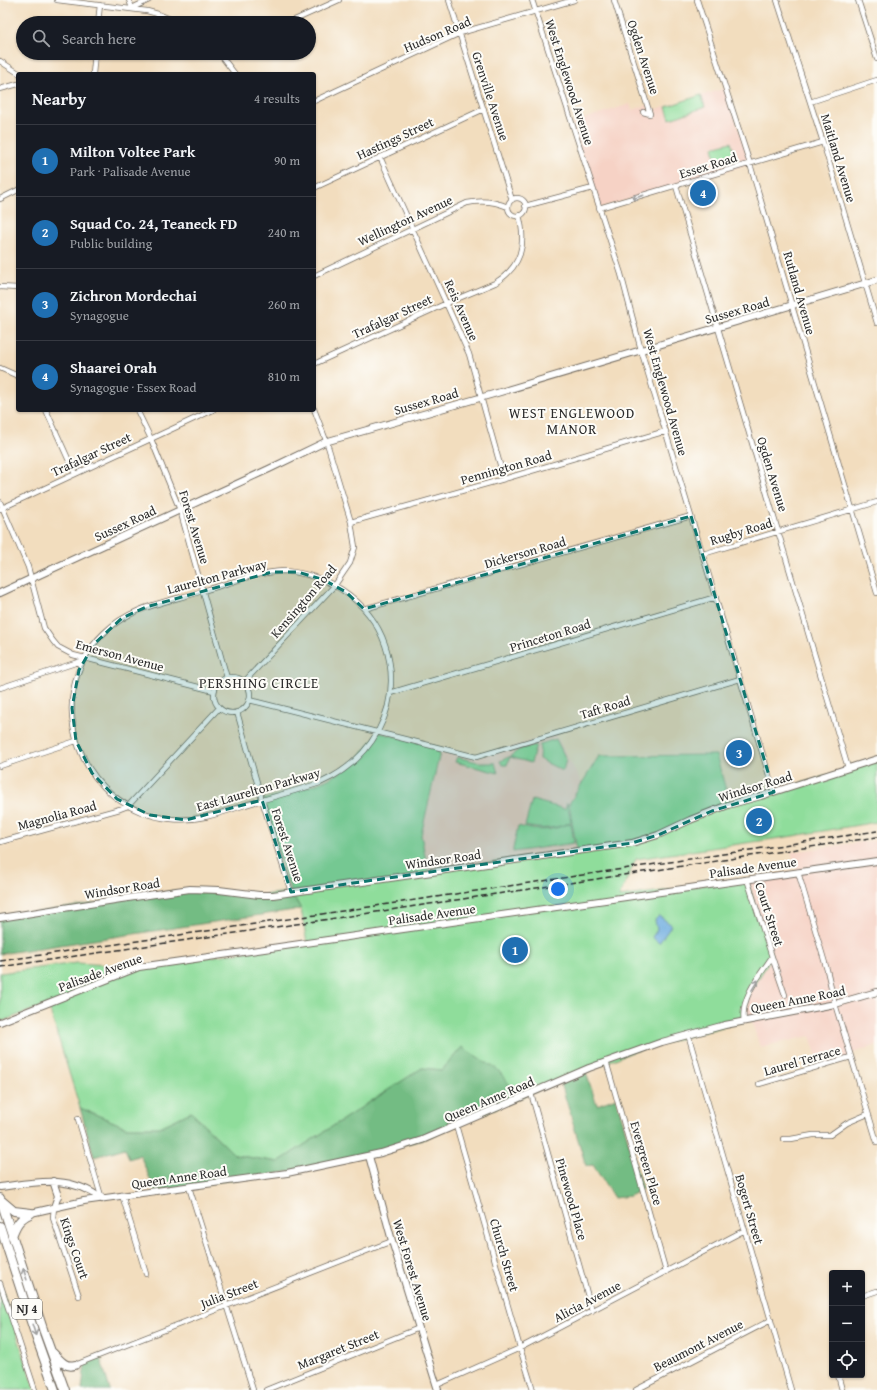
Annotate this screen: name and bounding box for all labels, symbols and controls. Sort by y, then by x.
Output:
street label: Hudson Road [400,12,474,57]
search box [16,16,316,60]
street label: West Englewood Avenue [540,17,599,148]
street label: Ogden Avenue [623,17,665,97]
icon: search [30,27,52,49]
text: Search here [62,28,136,49]
street label: Grenville Avenue [467,49,514,143]
text: Nearby [32,86,86,111]
text: 4 results [254,89,300,108]
street label: Maitland Avenue [816,111,861,205]
street label: Hastings Street [354,112,437,165]
text: Milton Voltee Park [70,141,195,162]
street label: Essex Road [677,148,739,183]
text: 1 [42,151,48,170]
text: 90 m [274,151,300,170]
text: Park · Palisade Avenue [70,162,191,181]
pin: 4 [690,178,716,208]
street label: Wellington Avenue [355,190,456,251]
one-way arrow [632,194,645,201]
text: Squad Co. 24, Teaneck FD [70,213,237,234]
text: 2 [42,223,48,242]
text: 240 m [268,223,300,242]
text: Public building [70,234,152,253]
street label: Rutland Avenue [779,249,820,337]
street label: Reis Avenue [440,277,483,344]
text: Zichron Mordechai [70,285,197,306]
street label: Trafalgar Street [349,289,436,343]
street label: Sussex Road [703,292,772,329]
text: 3 [42,295,48,314]
text: 260 m [268,295,300,314]
text: Synagogue [70,306,129,325]
street label: West Englewood Avenue [638,326,693,458]
text: Shaarei Orah [70,357,157,378]
text: 4 [42,367,48,386]
text: 810 m [268,367,300,386]
text: Synagogue · Essex Road [70,378,196,397]
street label: Sussex Road [392,383,461,420]
district label: WEST ENGLEWOOD MANOR [509,403,635,439]
street label: Trafalgar Street [48,427,135,481]
street label: Ogden Avenue [752,434,793,514]
street label: Pennington Road [458,445,554,490]
street label: Forest Avenue [174,488,215,566]
street label: Sussex Road [91,501,159,546]
street label: Rugby Road [708,513,775,550]
street label: Dickerson Road [482,532,568,573]
street label: Laurelton Parkway [165,554,270,599]
street label: Kensington Road [266,560,341,642]
street label: Princeton Road [507,614,593,657]
street label: Emerson Avenue [74,635,166,676]
district label: PERSHING CIRCLE [199,673,319,693]
street label: Taft Road [578,691,633,724]
pin: 3 [726,738,752,768]
street label: East Laurelton Parkway [194,763,323,816]
street label: Windsor Road [716,766,794,807]
street label: Magnolia Road [16,796,99,835]
street label: Forest Avenue [267,806,308,884]
pin: 2 [746,806,772,836]
street label: Windsor Road [404,845,482,874]
street label: Palisade Avenue [708,852,798,883]
street label: Windsor Road [83,873,161,904]
your location [548,879,568,899]
street label: Court Street [750,880,789,949]
street label: Palisade Avenue [387,899,477,930]
pin: 1 [502,935,528,965]
street label: Palisade Avenue [56,949,145,996]
one-way arrow [751,979,759,991]
street label: Queen Anne Road [749,981,847,1018]
street label: Laurel Terrace [762,1040,843,1080]
street label: Queen Anne Road [441,1072,537,1127]
street label: Evergreen Place [625,1119,668,1207]
street label: Pinewood Place [551,1156,592,1243]
street label: Queen Anne Road [130,1161,228,1194]
street label: Bogert Street [730,1172,769,1247]
street label: Kings Court [55,1215,94,1282]
street label: Church Street [485,1216,524,1294]
street label: West Forest Avenue [388,1217,437,1323]
one-way arrow [20,1268,28,1280]
map controls [829,1270,865,1378]
button: + [829,1270,865,1306]
street label: Julia Street [196,1274,261,1314]
street label: Alicia Avenue [550,1276,624,1327]
road number: NJ 4 [12,1299,42,1319]
button: − [829,1306,865,1342]
street label: Beaumont Avenue [650,1315,746,1376]
one-way arrow [31,1323,38,1336]
street label: Margaret Street [295,1324,382,1374]
button: locate [829,1342,865,1378]

